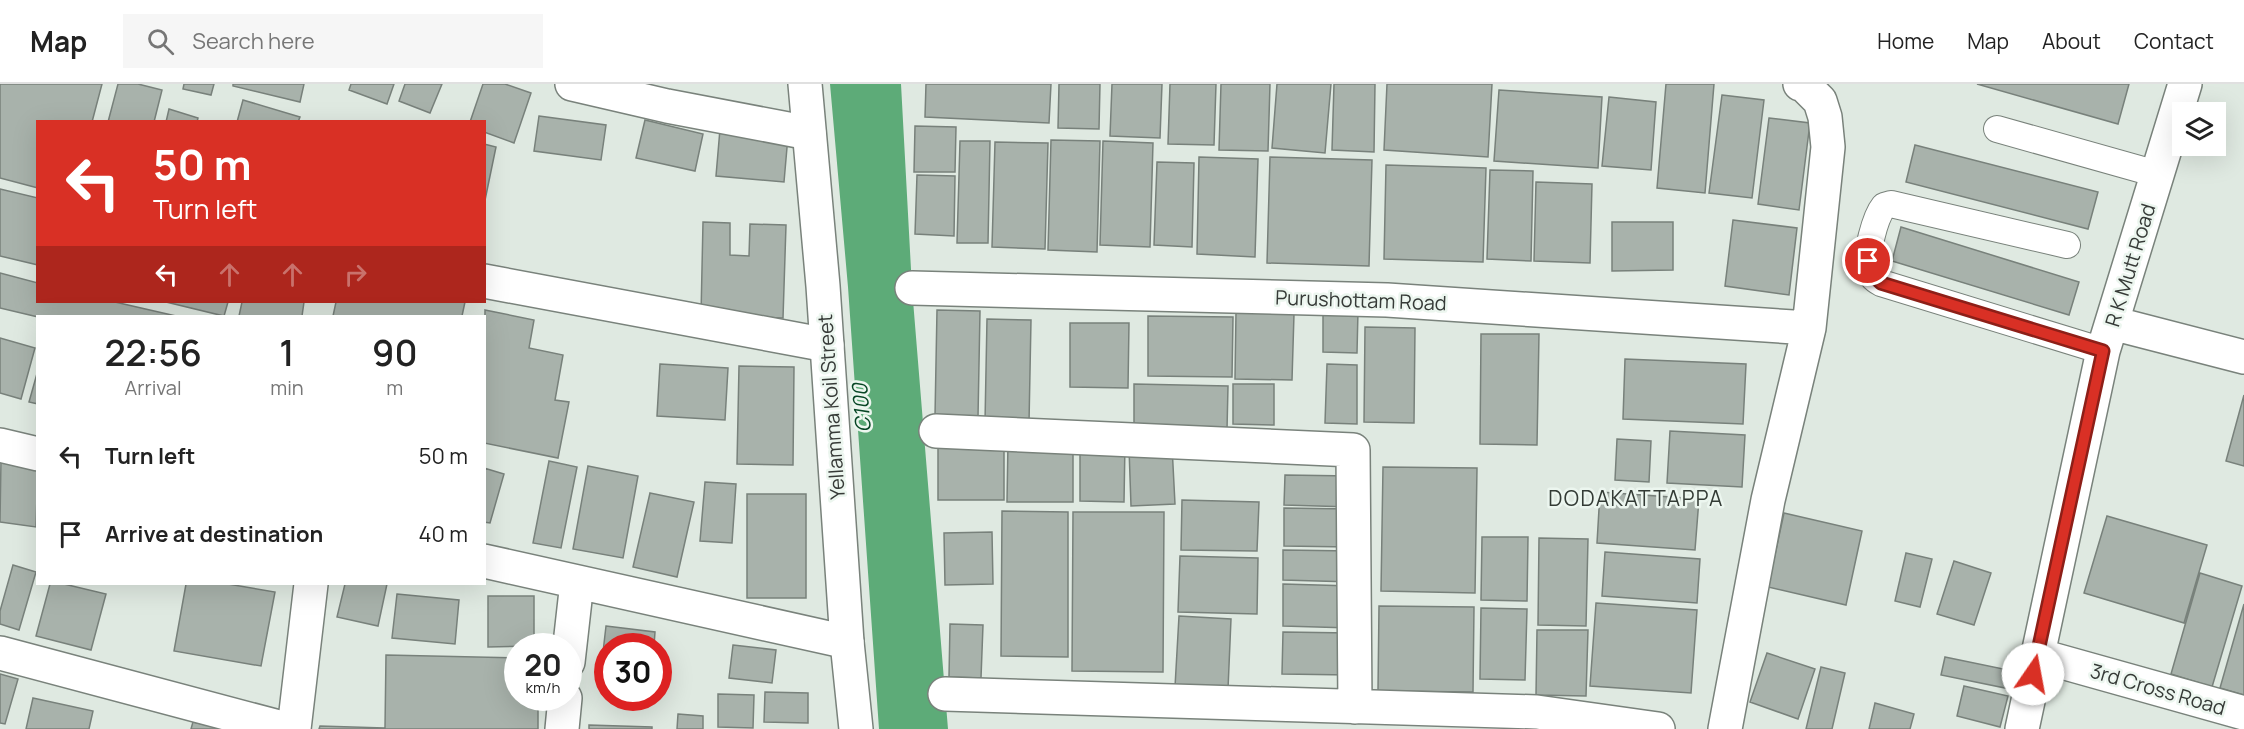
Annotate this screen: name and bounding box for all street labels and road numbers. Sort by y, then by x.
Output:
street label: R K Mutt Road [2099,200,2161,330]
street label: Purushottam Road [1275,284,1447,316]
street label: Yellamma Koil Street [811,313,851,501]
street label: 3rd Cross Road [2087,657,2229,721]

